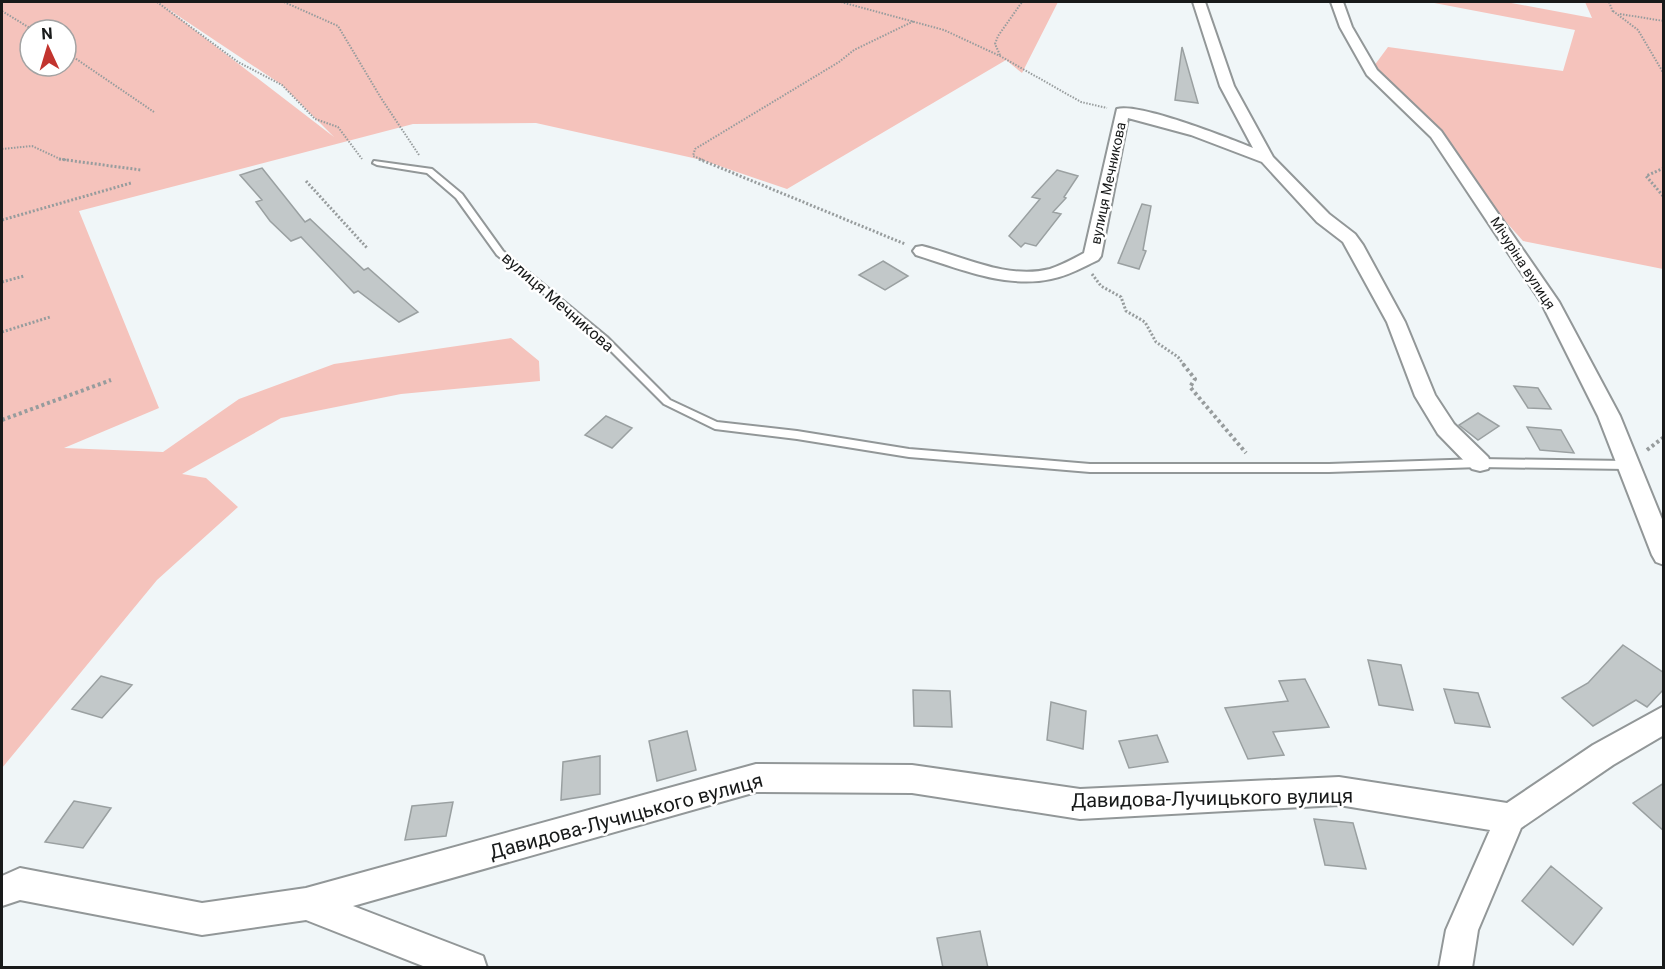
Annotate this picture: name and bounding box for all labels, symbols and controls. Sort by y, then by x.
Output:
north arrow [18,18,78,78]
text: N [41,24,53,43]
street label: вулиця Мечникова [1087,120,1129,246]
street label: Мічуріна вулиця [1487,214,1559,312]
street label: вулиця Мечникова [498,248,618,356]
street label: Давидова-Лучицького вулиця [487,768,765,864]
street label: Давидова-Лучицького вулиця [1071,784,1353,812]

